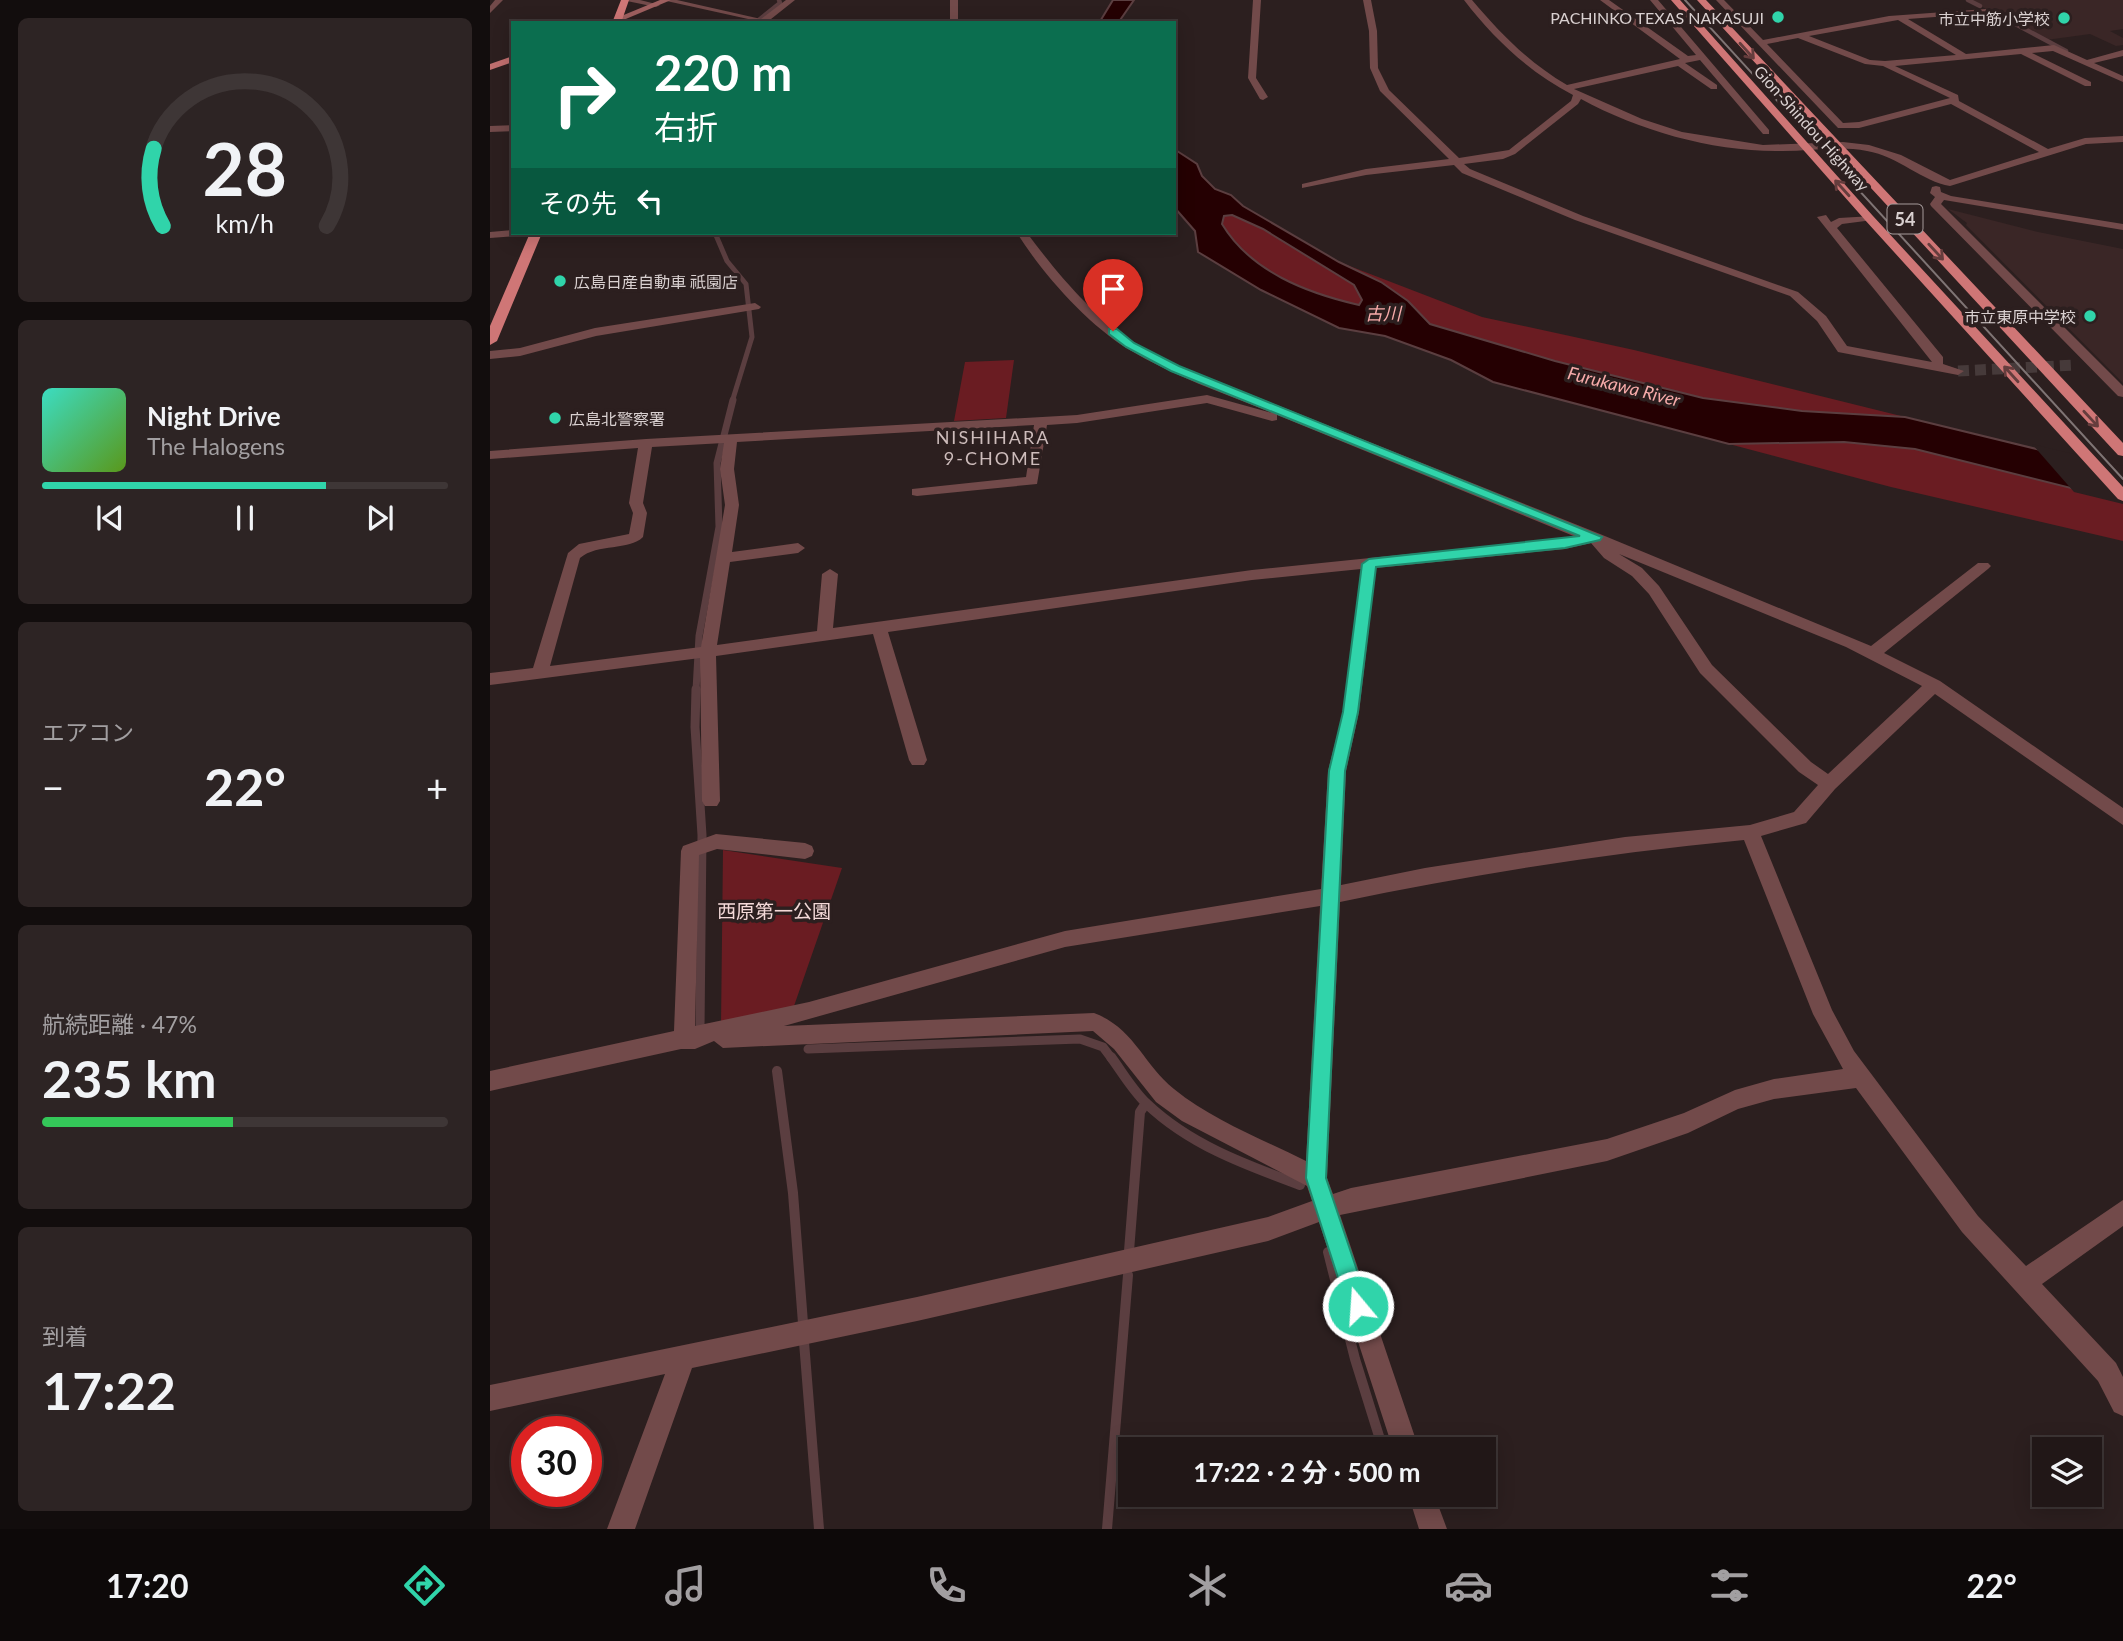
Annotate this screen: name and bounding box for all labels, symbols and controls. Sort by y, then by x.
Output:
place label: PACHINKO TEXAS NAKASUJI [1550,8,1764,27]
marker: PACHINKO TEXAS NAKASUJI [1770,9,1786,25]
place label: 市立中筋小学校 [1938,9,2050,28]
marker: 市立中筋小学校 [2056,10,2072,26]
one-way arrow [1739,41,1755,59]
text: 220 m [654,43,792,101]
icon: right [539,49,630,140]
street label: Gion-Shindou Highway [1751,61,1874,195]
text: 右折 [654,107,718,146]
text: 28 [203,124,287,212]
one-way arrow [1833,180,1850,197]
icon: left [631,182,669,220]
text: その先 [539,187,617,219]
road number: 54 [1888,204,1922,233]
text: km/h [216,208,274,238]
one-way arrow [1928,243,1945,260]
pin [1083,259,1143,331]
icon: arrive [1094,270,1132,308]
place label: 広島日産自動車 祇園店 [574,272,738,291]
marker: 広島日産自動車 祇園店 [552,273,568,289]
water label: 古川 [1365,302,1403,324]
place label: 市立東原中学校 [1964,307,2076,326]
marker: 市立東原中学校 [2082,308,2098,324]
water label: Furukawa River [1565,361,1683,411]
one-way arrow [2003,366,2020,383]
text: Night Drive [147,400,281,432]
place label: 広島北警察署 [569,409,665,428]
marker: 広島北警察署 [547,410,563,426]
one-way arrow [2083,410,2100,427]
district label: NISHIHARA 9-CHOME [936,426,1050,469]
text: The Halogens [147,432,285,460]
icon: previous [91,499,129,537]
icon: pause [226,499,264,537]
icon: next [361,499,399,537]
text: エアコン [42,718,134,746]
text: 22° [204,755,286,817]
text: − [42,764,64,810]
text: + [426,764,448,810]
park label: 西原第一公園 [717,899,831,922]
text: 航続距離 · 47% [42,1010,197,1038]
text: 235 km [42,1047,216,1109]
position arrow [1321,1269,1395,1343]
text: 到着 [42,1322,88,1350]
text: 17:22 [42,1359,176,1421]
speed limit sign: 30 [511,1416,602,1507]
map controls [2032,1437,2102,1507]
button: layers [2032,1437,2102,1507]
text: 17:22 · 2 分 · 500 m [1193,1456,1421,1488]
icon: directions [400,1561,449,1610]
icon: music [661,1561,710,1610]
icon: phone [922,1561,971,1610]
icon: climate [1183,1561,1232,1610]
icon: car [1444,1561,1493,1610]
icon: filters [1705,1561,1754,1610]
text: 17:20 [106,1566,188,1605]
text: 22° [1966,1566,2017,1605]

